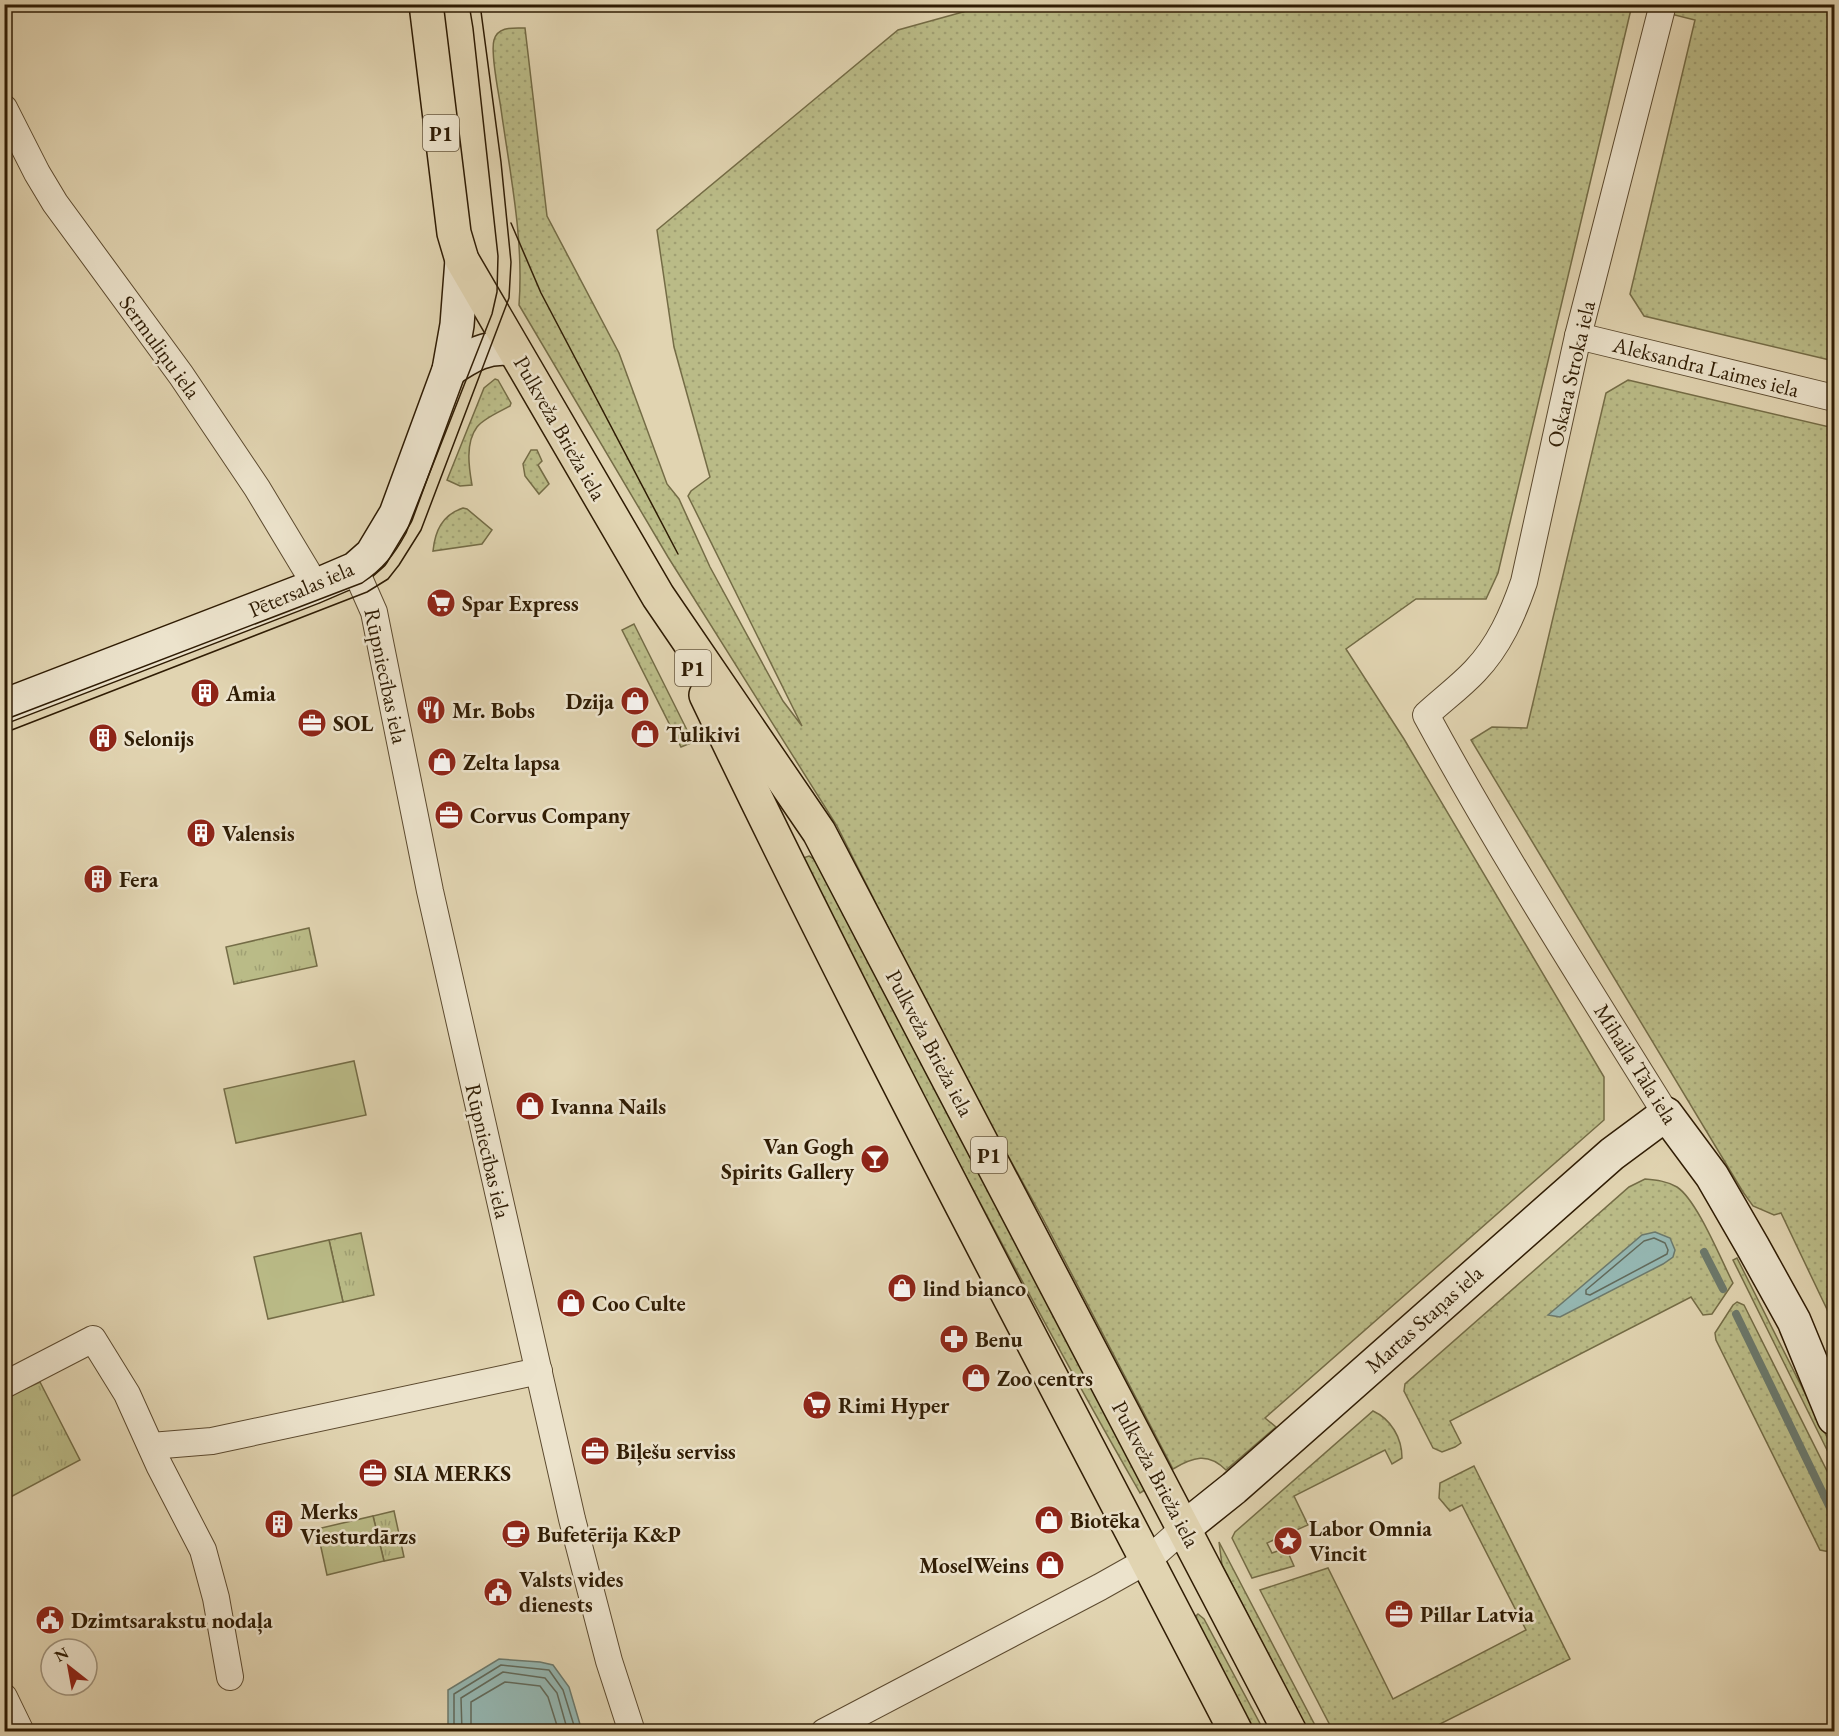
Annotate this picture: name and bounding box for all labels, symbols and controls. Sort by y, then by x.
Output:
road number: P1 [423,115,459,151]
street label: Sermuliņu iela [113,289,207,405]
street label: Oskara Stroka iela [1540,297,1602,450]
street label: Aleksandra Laimes iela [1609,330,1802,404]
street label: Pulkveža Brieža iela [507,351,613,506]
street label: Pētersalas iela [244,554,358,624]
supermarket icon: Spar Express [425,587,457,619]
place label: Spar Express [462,589,579,618]
street label: Rūpniecības iela [358,606,415,747]
road number: P1 [675,650,711,686]
building icon: Amia [189,677,221,709]
place label: Amia [225,679,276,708]
shop icon: Dzija [619,685,651,717]
place label: Dzija [566,687,614,716]
restaurant icon: Mr. Bobs [415,694,447,726]
place label: Mr. Bobs [452,696,535,725]
office icon: SOL [296,707,328,739]
place label: SOL [333,709,374,738]
shop icon: Tulikivi [629,718,661,750]
place label: Tulikivi [666,720,741,749]
building icon: Selonijs [87,722,119,754]
place label: Selonijs [124,724,194,753]
shop icon: Zelta lapsa [426,746,458,778]
place label: Zelta lapsa [463,748,560,777]
office icon: Corvus Company [433,799,465,831]
place label: Corvus Company [470,801,631,830]
building icon: Valensis [185,817,217,849]
place label: Valensis [222,819,295,848]
building icon: Fera [82,863,114,895]
place label: Fera [119,865,159,894]
street label: Pulkveža Brieža iela [879,965,981,1122]
street label: Mihaila Tāla iela [1587,998,1685,1130]
street label: Rūpniecības iela [458,1081,518,1222]
shop icon: Ivanna Nails [514,1090,546,1122]
place label: Ivanna Nails [551,1092,666,1121]
place label: Van Gogh Spirits Gallery [721,1132,854,1186]
road number: P1 [971,1137,1007,1173]
bar icon: Van Gogh Spirits Gallery [859,1143,891,1175]
street label: Martas Staņas iela [1359,1258,1489,1379]
shop icon: lind bianco [886,1272,918,1304]
place label: lind bianco [923,1274,1026,1303]
shop icon: Coo Culte [555,1287,587,1319]
place label: Coo Culte [592,1289,686,1318]
pharmacy icon: Benu [938,1323,970,1355]
place label: Benu [975,1325,1023,1354]
shop icon: Zoo centrs [960,1362,992,1394]
place label: Zoo centrs [997,1364,1093,1393]
supermarket icon: Rimi Hyper [801,1389,833,1421]
place label: Rimi Hyper [838,1391,950,1420]
street label: Pulkveža Brieža iela [1105,1396,1207,1553]
office icon: Biļešu serviss [579,1435,611,1467]
place label: Biļešu serviss [616,1437,736,1466]
office icon: SIA MERKS [357,1457,389,1489]
place label: SIA MERKS [394,1459,511,1488]
place label: Merks Viesturdārzs [300,1497,416,1551]
shop icon: Biotēka [1033,1504,1065,1536]
place label: Biotēka [1070,1506,1141,1535]
building icon: Merks Viesturdārzs [263,1508,295,1540]
place label: Labor Omnia Vincit [1309,1514,1432,1568]
cafe icon: Bufetērija K&P [500,1518,532,1550]
place label: Bufetērija K&P [537,1520,681,1549]
place icon: Labor Omnia Vincit [1272,1525,1304,1557]
shop icon: MoselWeins [1034,1549,1066,1581]
place label: MoselWeins [919,1551,1029,1580]
place label: Valsts vides dienests [519,1565,623,1619]
public building icon: Valsts vides dienests [482,1576,514,1608]
office icon: Pillar Latvia [1383,1598,1415,1630]
place label: Pillar Latvia [1420,1600,1534,1629]
public building icon: Dzimtsarakstu nodaļa [34,1604,66,1636]
place label: Dzimtsarakstu nodaļa [71,1606,273,1635]
north arrow [39,1637,99,1697]
text: N [51,1642,73,1667]

